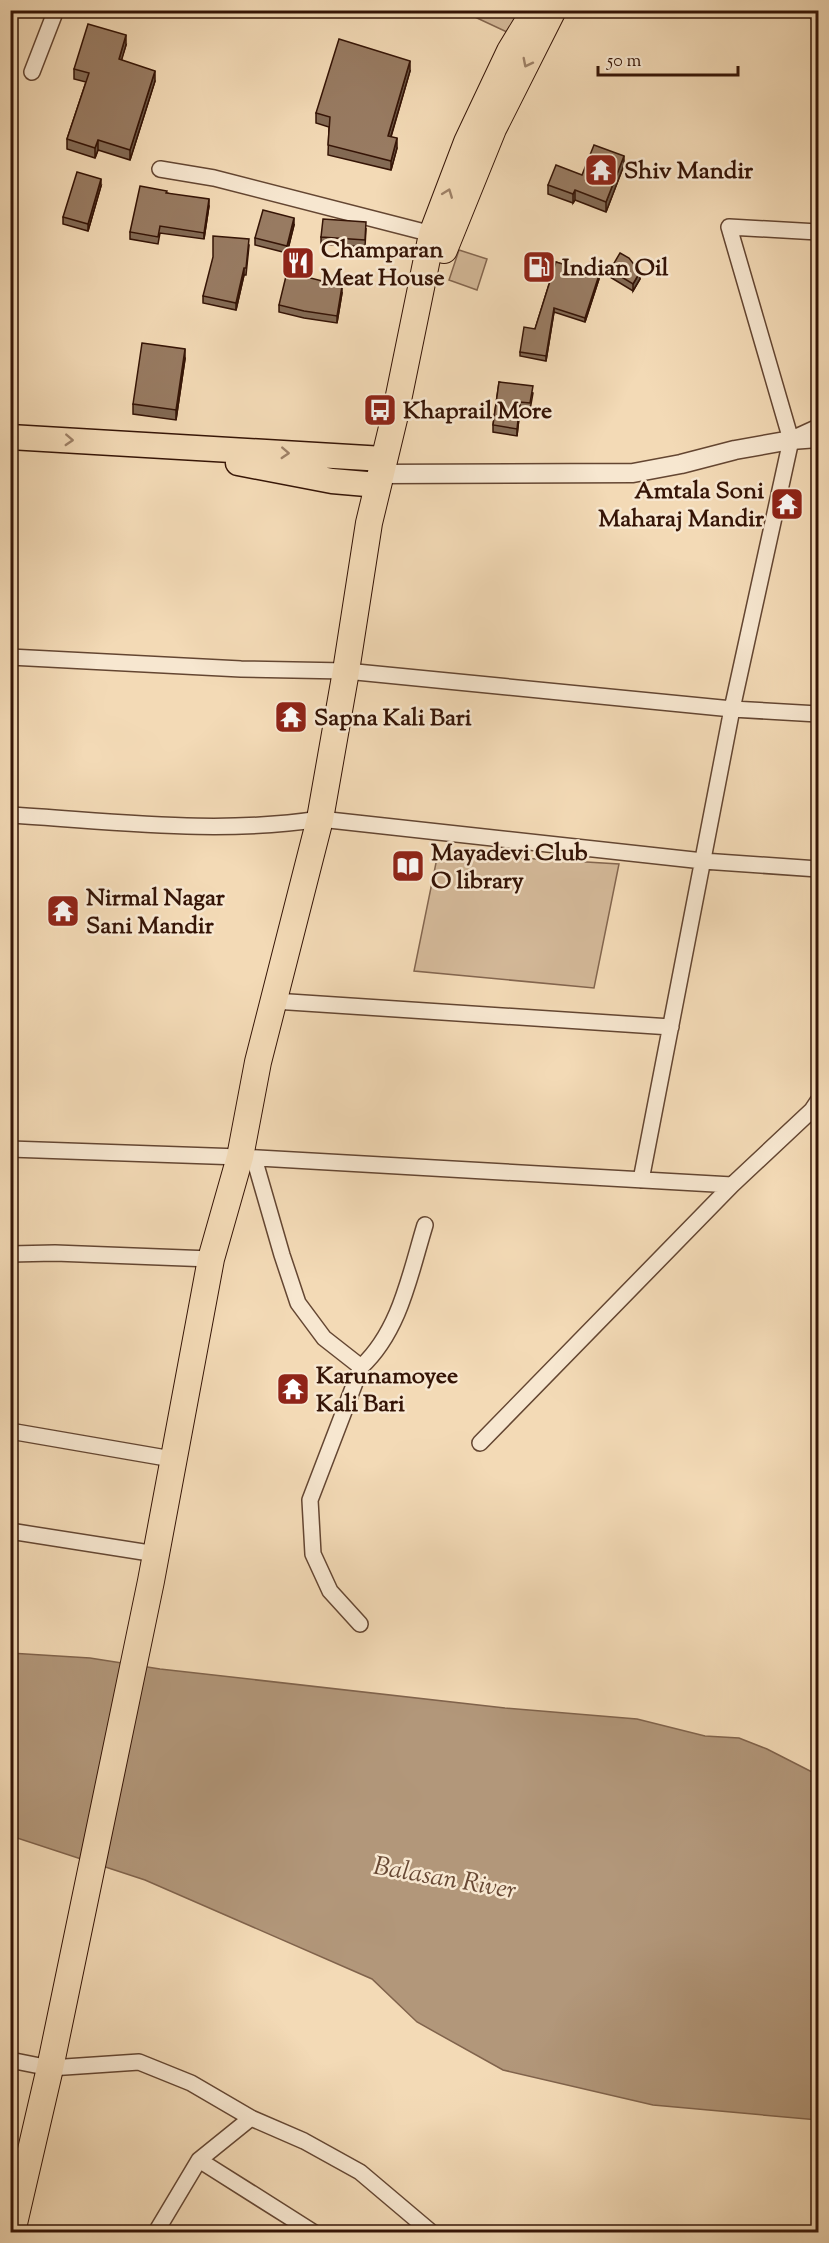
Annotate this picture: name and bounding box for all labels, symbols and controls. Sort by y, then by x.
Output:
scale bar [598,39,738,77]
text: 50 m [606,49,642,75]
one-way arrow [522,56,534,67]
temple icon: Shiv Mandir [583,152,619,188]
place label: Shiv Mandir [624,155,754,189]
one-way arrow [440,188,453,199]
place label: Champaran Meat House [321,234,445,296]
restaurant icon: Champaran Meat House [280,245,316,281]
fuel station icon: Indian Oil [521,249,557,285]
place label: Indian Oil [562,252,669,286]
bus stop icon: Khaprail More [362,392,398,428]
place label: Khaprail More [403,395,552,429]
one-way arrow [64,434,73,447]
one-way arrow [280,447,289,460]
place label: Amtala Soni Maharaj Mandir [598,475,765,537]
temple icon: Amtala Soni Maharaj Mandir [769,486,805,522]
temple icon: Sapna Kali Bari [273,699,309,735]
place label: Sapna Kali Bari [314,702,472,736]
place label: Mayadevi Club O library [431,837,588,899]
library icon: Mayadevi Club O library [390,848,426,884]
place label: Nirmal Nagar Sani Mandir [86,882,226,944]
temple icon: Nirmal Nagar Sani Mandir [45,893,81,929]
place label: Karunamoyee Kali Bari [316,1360,458,1422]
temple icon: Karunamoyee Kali Bari [275,1371,311,1407]
water label: Balasan River [370,1849,519,1910]

